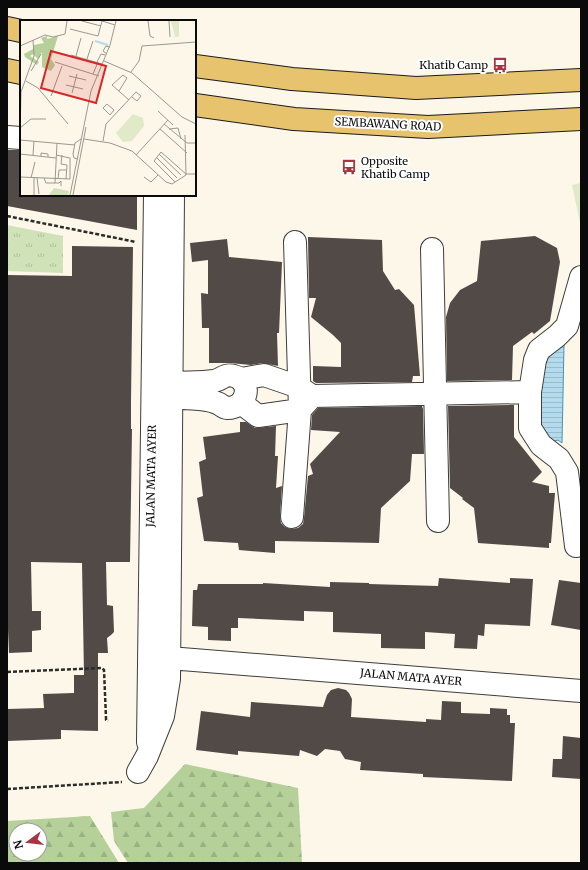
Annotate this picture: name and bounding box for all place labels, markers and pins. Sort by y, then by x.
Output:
bus stop icon: Khatib Camp [491,56,509,74]
place label: Khatib Camp [419,58,488,72]
place label: Opposite Khatib Camp [361,154,430,181]
bus stop icon: Opposite Khatib Camp [340,158,358,176]

